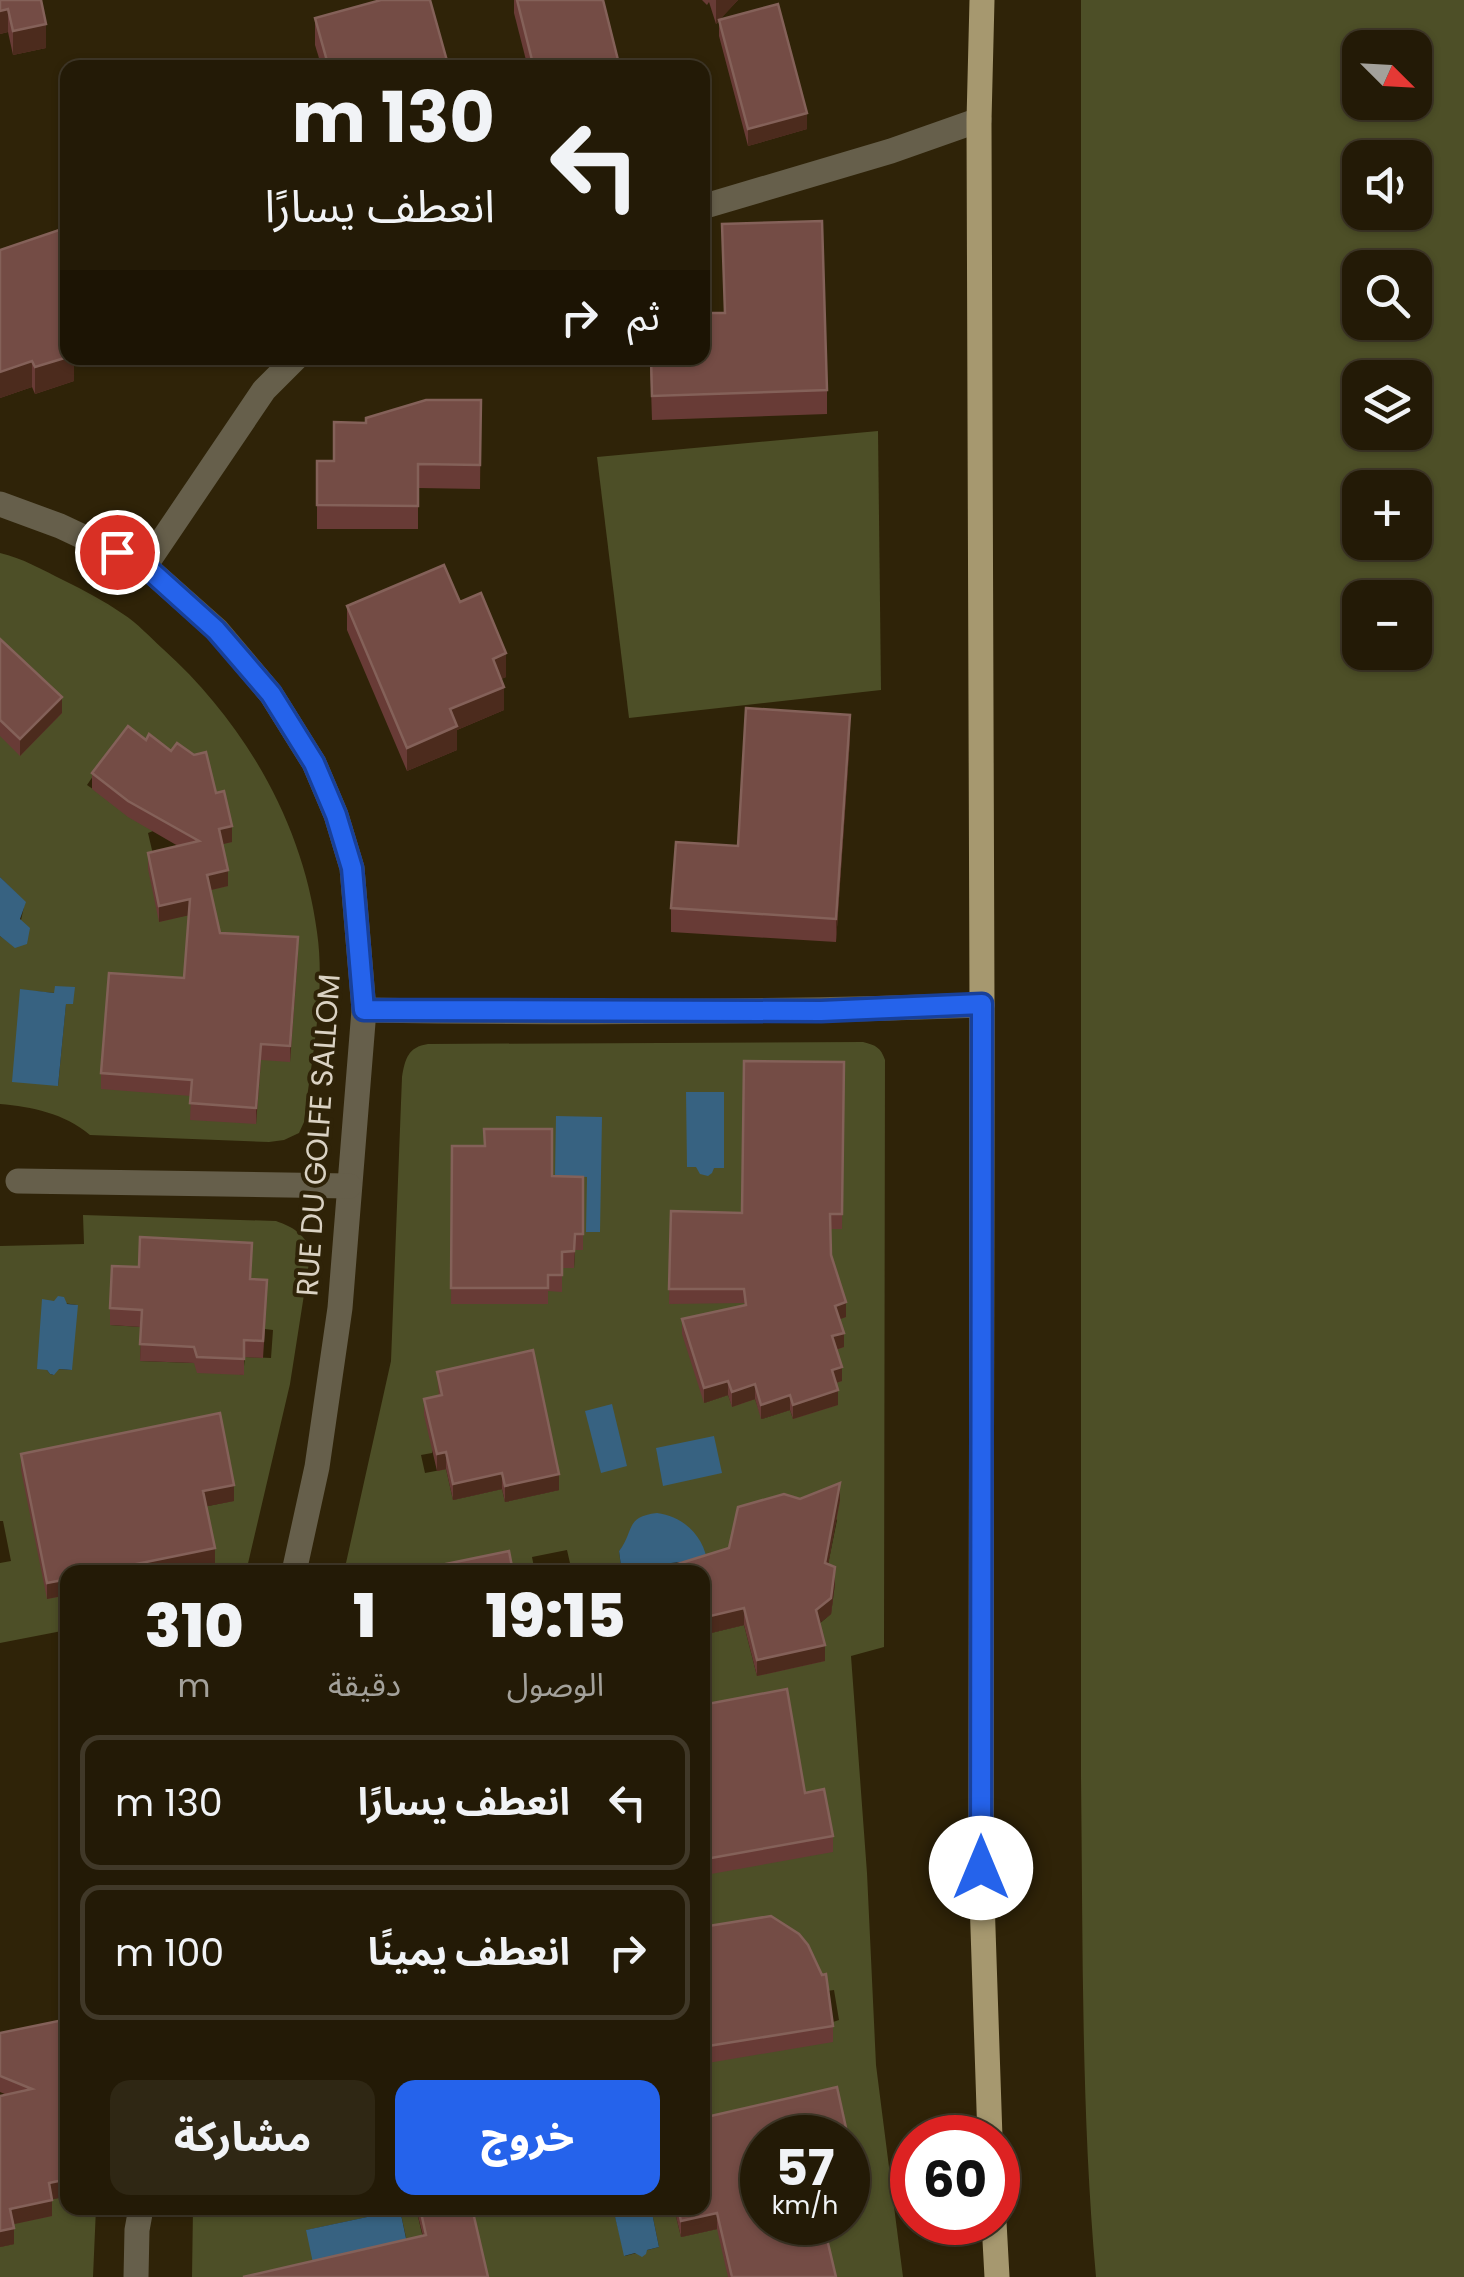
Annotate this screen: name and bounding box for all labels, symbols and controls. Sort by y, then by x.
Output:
north arrow [1342,30,1432,120]
map controls [1342,30,1432,670]
text: 130 m [292,68,495,167]
icon: left [530,100,660,230]
button: sound [1342,140,1432,230]
text: انعطف يسارًا [264,175,495,238]
button: search [1342,250,1432,340]
icon: right [552,290,607,345]
text: ثم [627,290,660,343]
button: layers [1342,360,1432,450]
button: + [1342,470,1432,560]
pin [75,510,160,595]
icon: arrive [90,525,145,580]
button: − [1342,580,1432,670]
street label: RUE DU GOLFE SALLOM [285,972,351,1298]
text: 1 [353,1574,376,1658]
text: 19:15 [485,1574,626,1658]
text: 310 [144,1584,244,1668]
text: دقيقة [328,1662,401,1707]
text: الوصول [507,1662,604,1707]
text: m [178,1663,211,1708]
text: انعطف يسارًا [358,1775,570,1828]
icon: left [600,1775,655,1830]
text: 130 m [115,1776,223,1829]
position arrow [929,1816,1033,1920]
text: انعطف يمينًا [368,1925,570,1978]
icon: right [600,1925,655,1980]
text: 100 m [115,1926,224,1979]
button: مشاركة [110,2080,375,2195]
button: خروج [395,2080,660,2195]
speed limit sign: 60 [890,2115,1020,2245]
text: 57 [775,2132,835,2203]
text: km/h [772,2188,838,2223]

